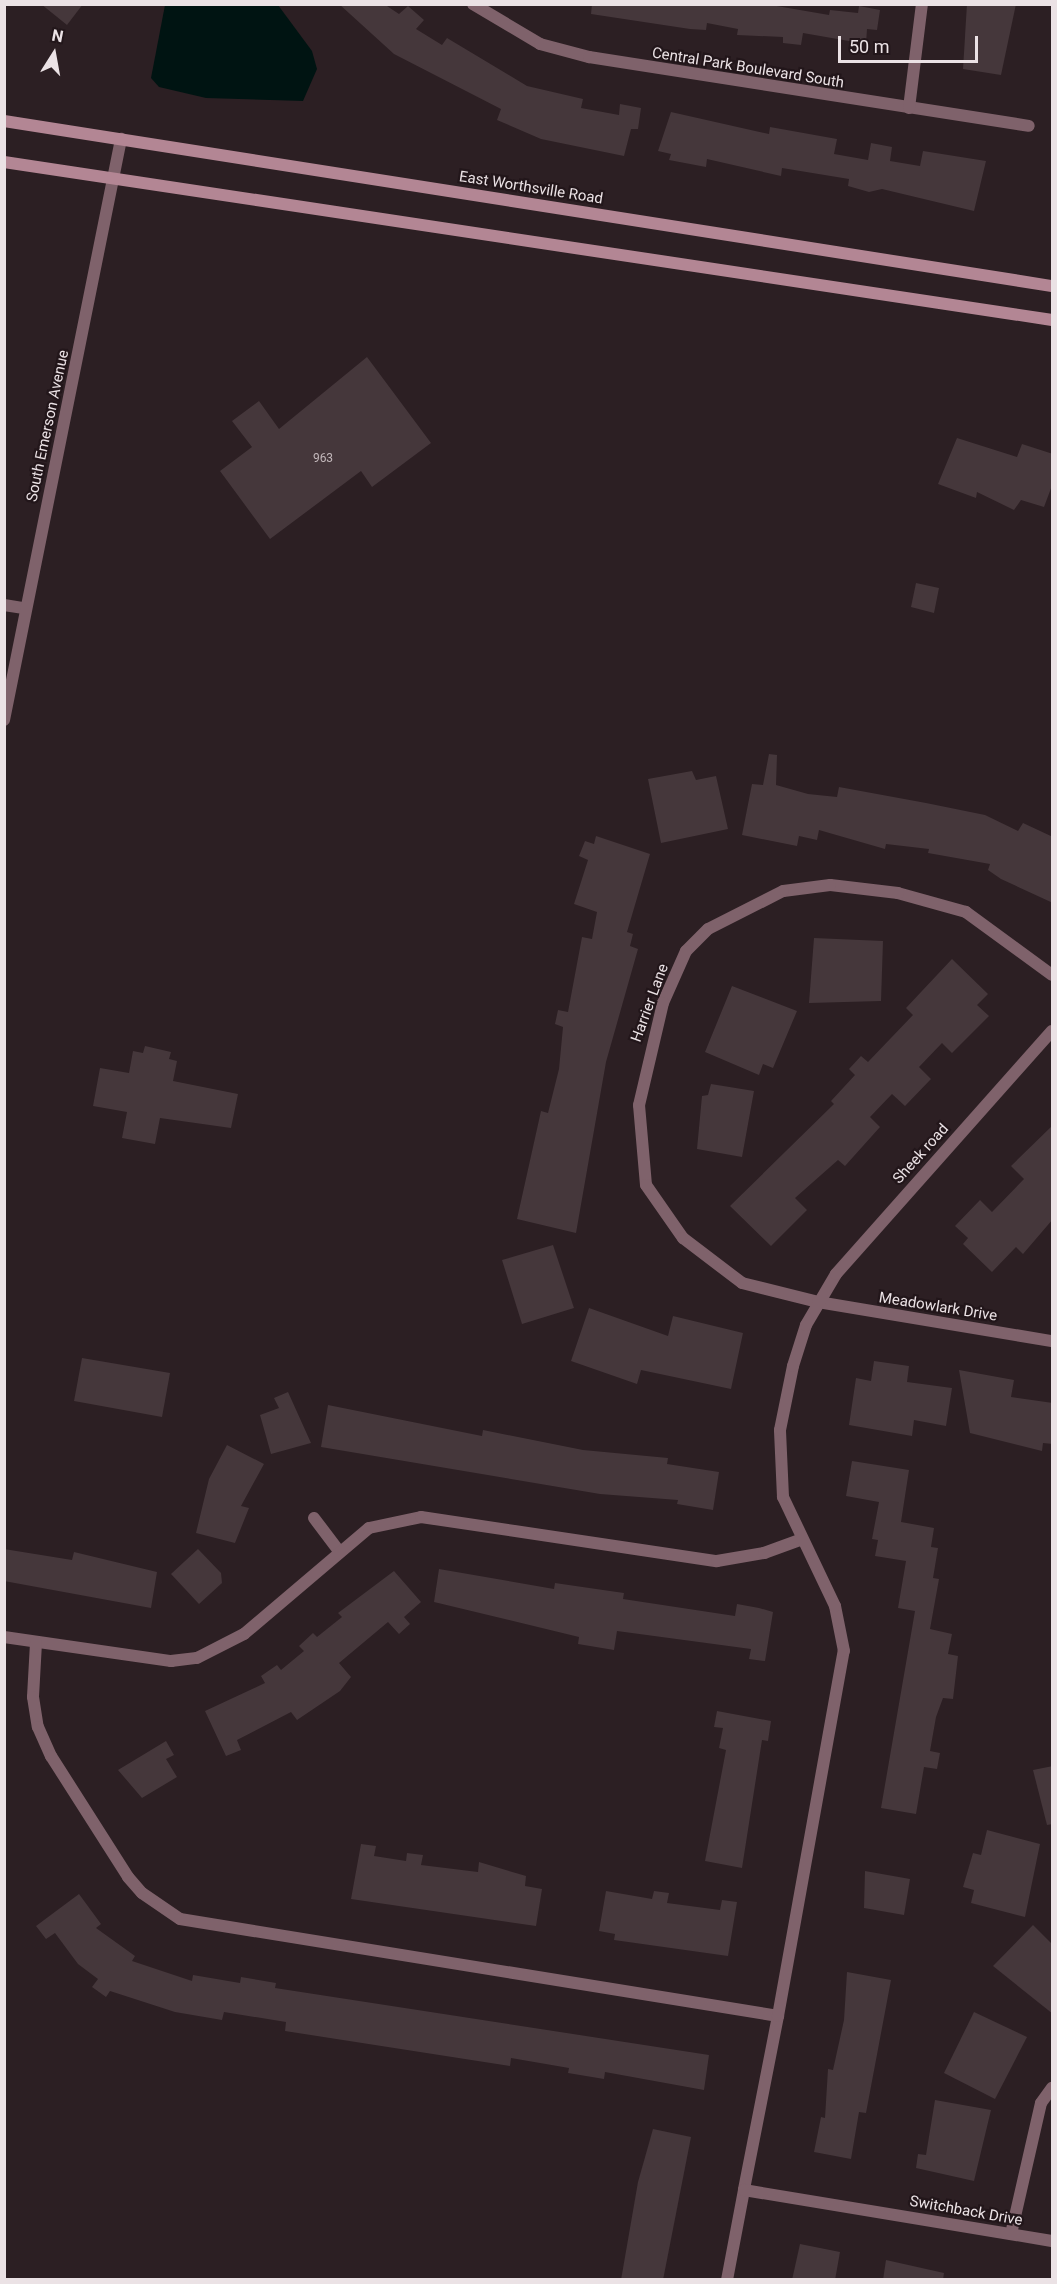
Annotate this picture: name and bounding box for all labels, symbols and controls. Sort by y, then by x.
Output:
north arrow [24,24,84,84]
scale bar [841,24,980,62]
text: N [50,25,65,46]
text: 50 m [849,36,889,57]
street label: Central Park Boulevard South [651,44,845,92]
street label: East Worthsville Road [458,168,604,208]
street label: South Emerson Avenue [23,348,73,504]
house number: 963 [313,452,333,466]
street label: Harrier Lane [628,961,672,1045]
street label: Sheek road [889,1120,953,1188]
street label: Meadowlark Drive [878,1289,998,1325]
street label: Switchback Drive [908,2192,1024,2230]

